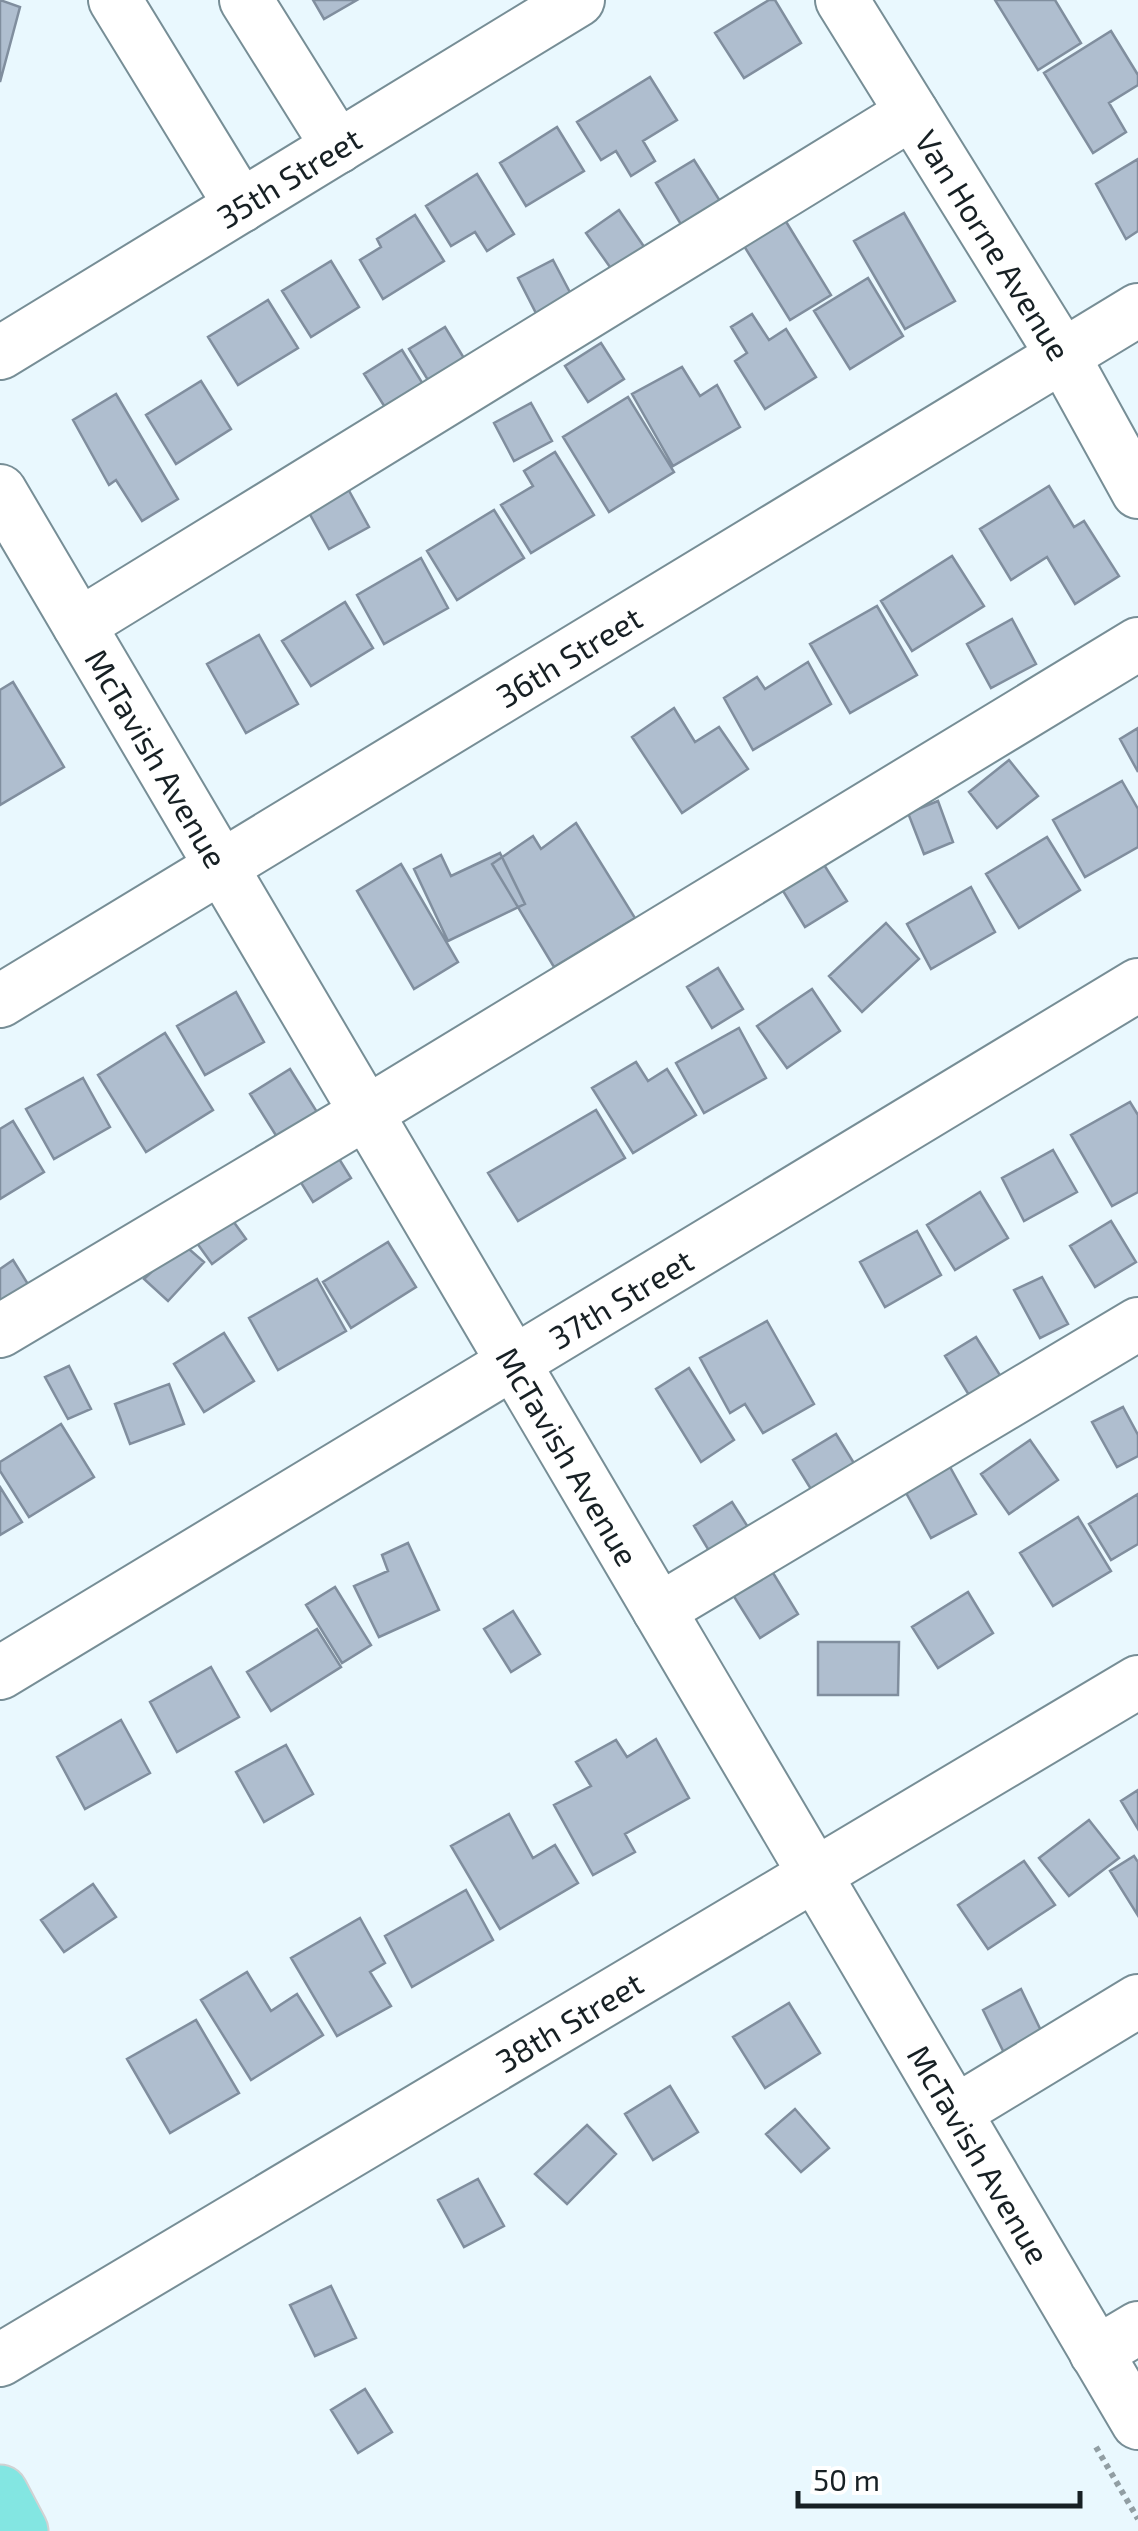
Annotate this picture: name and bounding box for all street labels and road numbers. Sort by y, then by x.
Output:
street label: 35th Street [209,118,367,235]
street label: Van Horne Avenue [908,123,1080,367]
street label: 36th Street [489,597,648,714]
street label: McTavish Avenue [78,642,236,874]
street label: 37th Street [542,1240,699,1356]
street label: McTavish Avenue [489,1340,647,1572]
street label: 38th Street [488,1963,649,2079]
street label: McTavish Avenue [900,2038,1059,2270]

